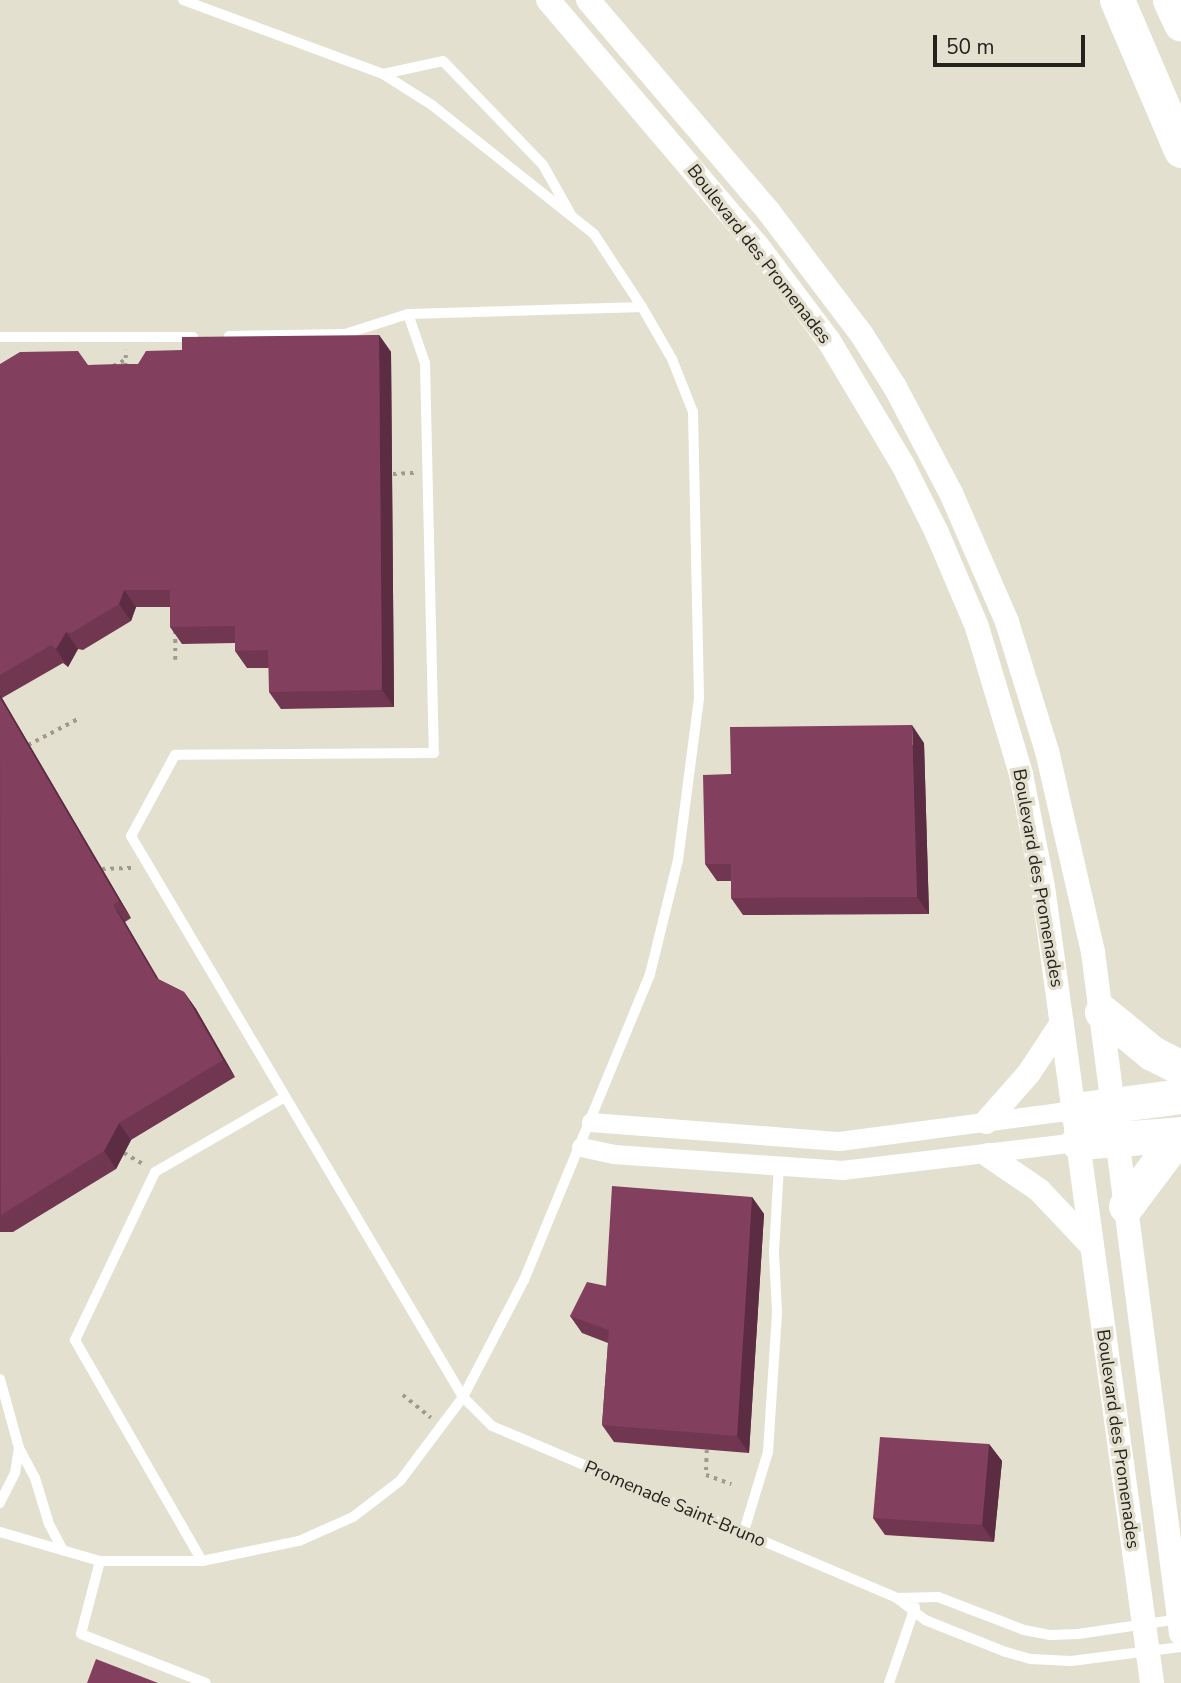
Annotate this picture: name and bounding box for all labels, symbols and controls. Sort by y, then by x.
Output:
scale bar [936,21,1088,65]
text: 50 m [946,33,995,61]
street label: Boulevard des Promenades [682,160,836,348]
street label: Boulevard des Promenades [1008,767,1068,989]
street label: Boulevard des Promenades [1092,1328,1144,1550]
street label: Promenade Saint-Bruno [581,1456,769,1552]

